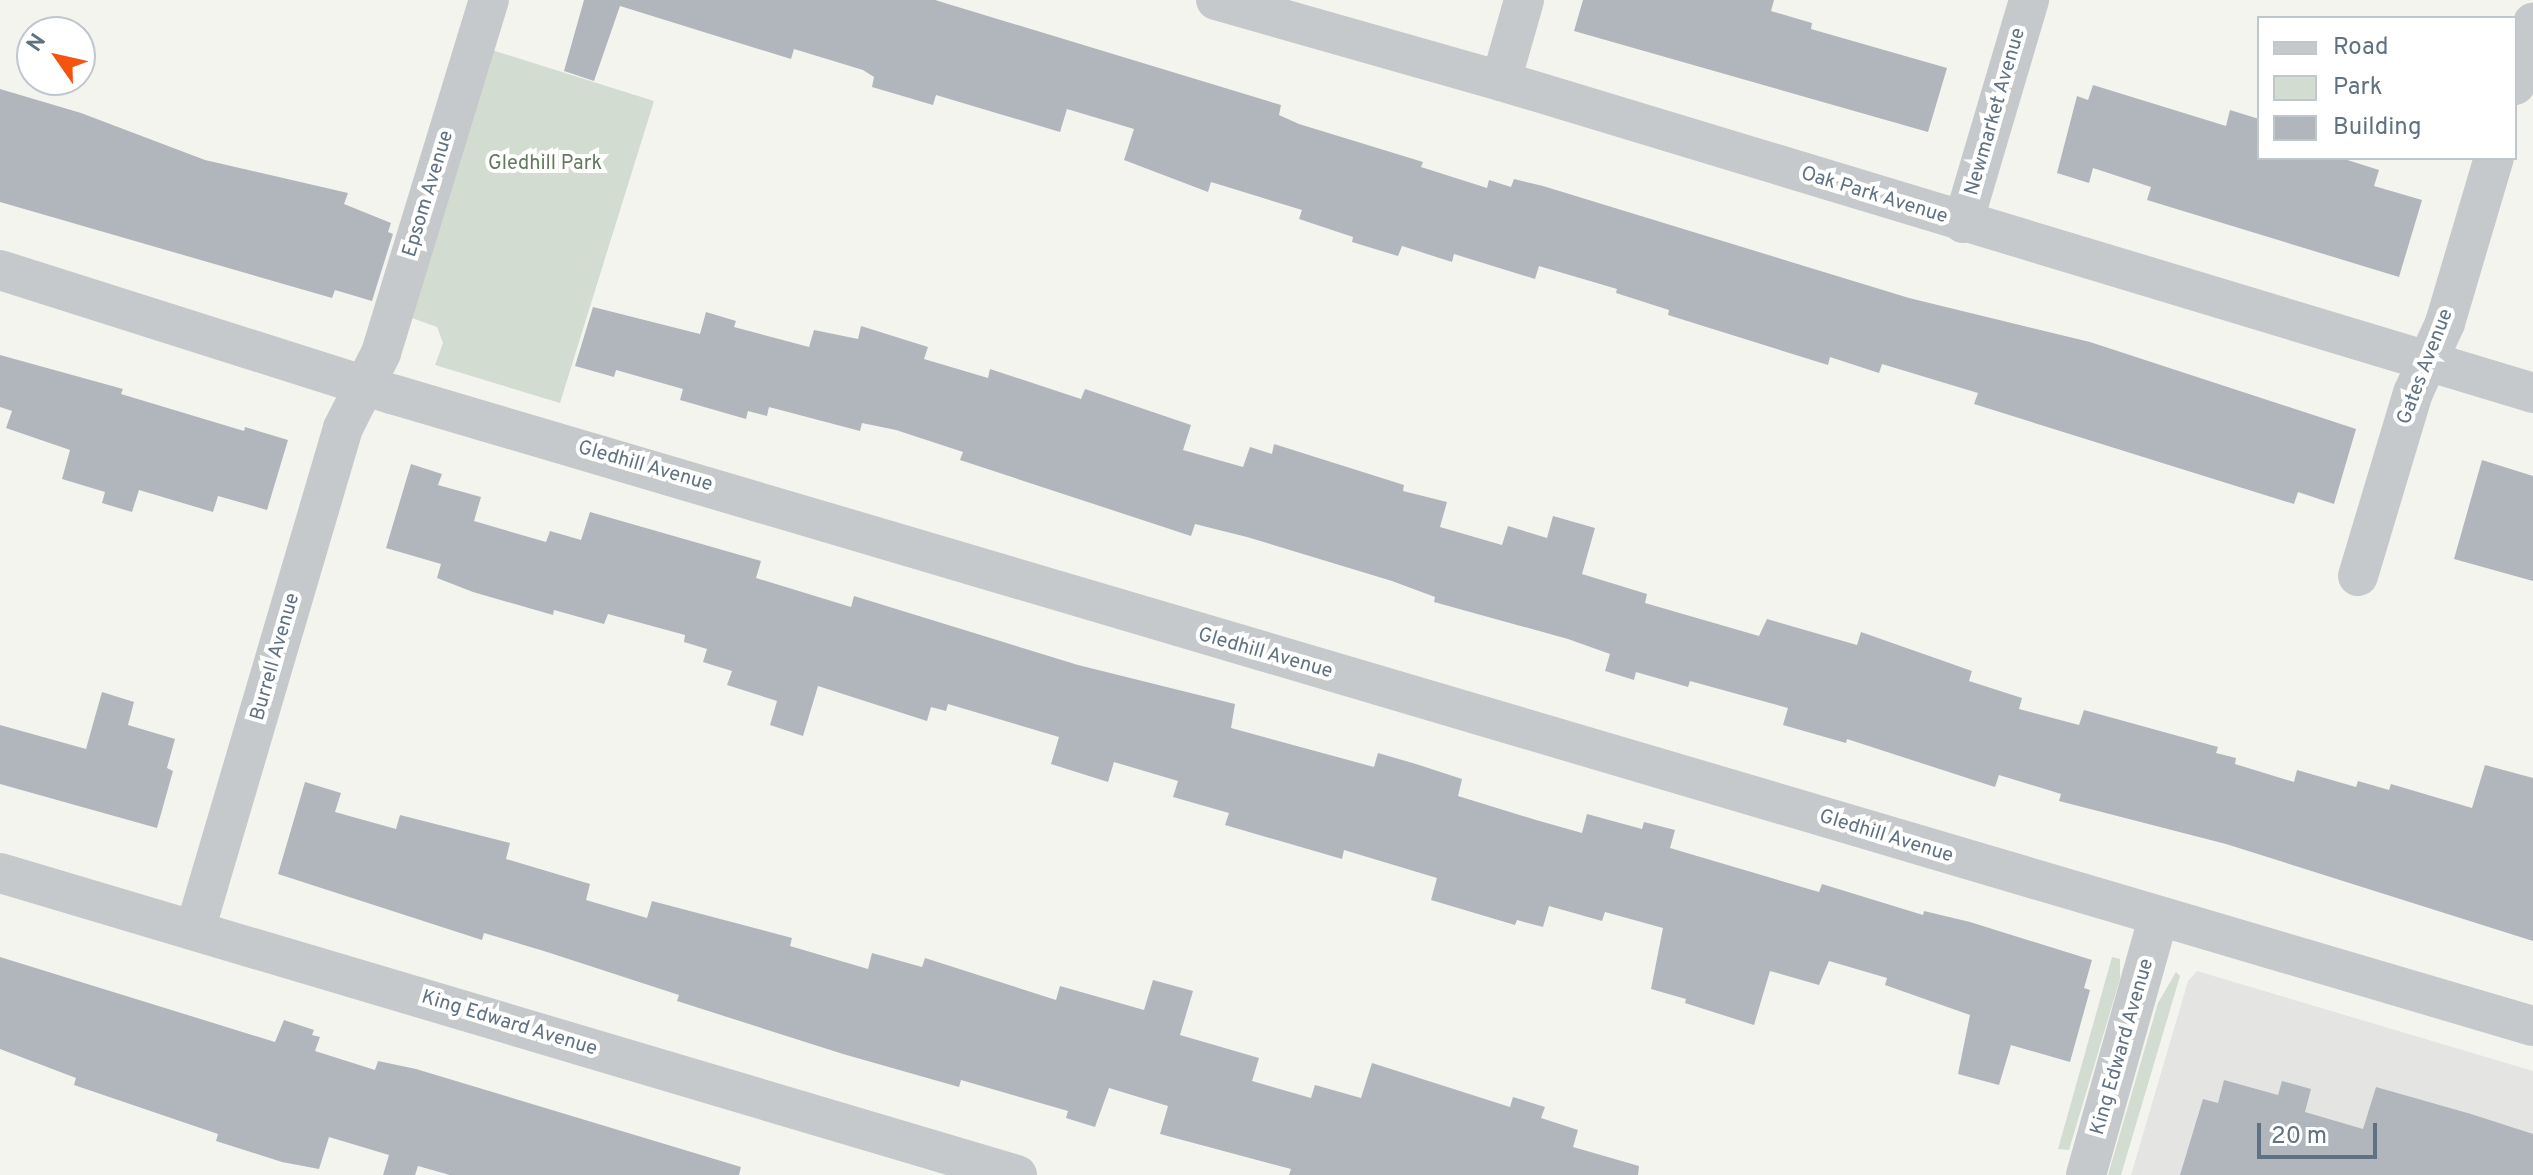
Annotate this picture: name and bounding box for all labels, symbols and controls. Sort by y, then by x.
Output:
north arrow [16,16,96,96]
legend [2257,16,2517,160]
street label: Newmarket Avenue [1960,25,2032,199]
text: N [22,29,53,58]
text: Road [2333,33,2389,63]
text: Park [2333,73,2383,103]
text: Building [2333,113,2422,143]
street label: Epsom Avenue [398,128,460,260]
park label: Gledhill Park [488,152,602,176]
street label: Oak Park Avenue [1797,162,1951,230]
street label: Gates Avenue [2393,305,2459,429]
street label: Gledhill Avenue [575,436,715,498]
street label: Burrell Avenue [246,590,306,724]
street label: Gledhill Avenue [1195,623,1335,685]
street label: Gledhill Avenue [1816,805,1956,869]
street label: King Edward Avenue [2086,956,2160,1138]
street label: King Edward Avenue [418,986,600,1062]
scale bar [2261,1107,2381,1157]
text: 20 m [2271,1122,2327,1152]

